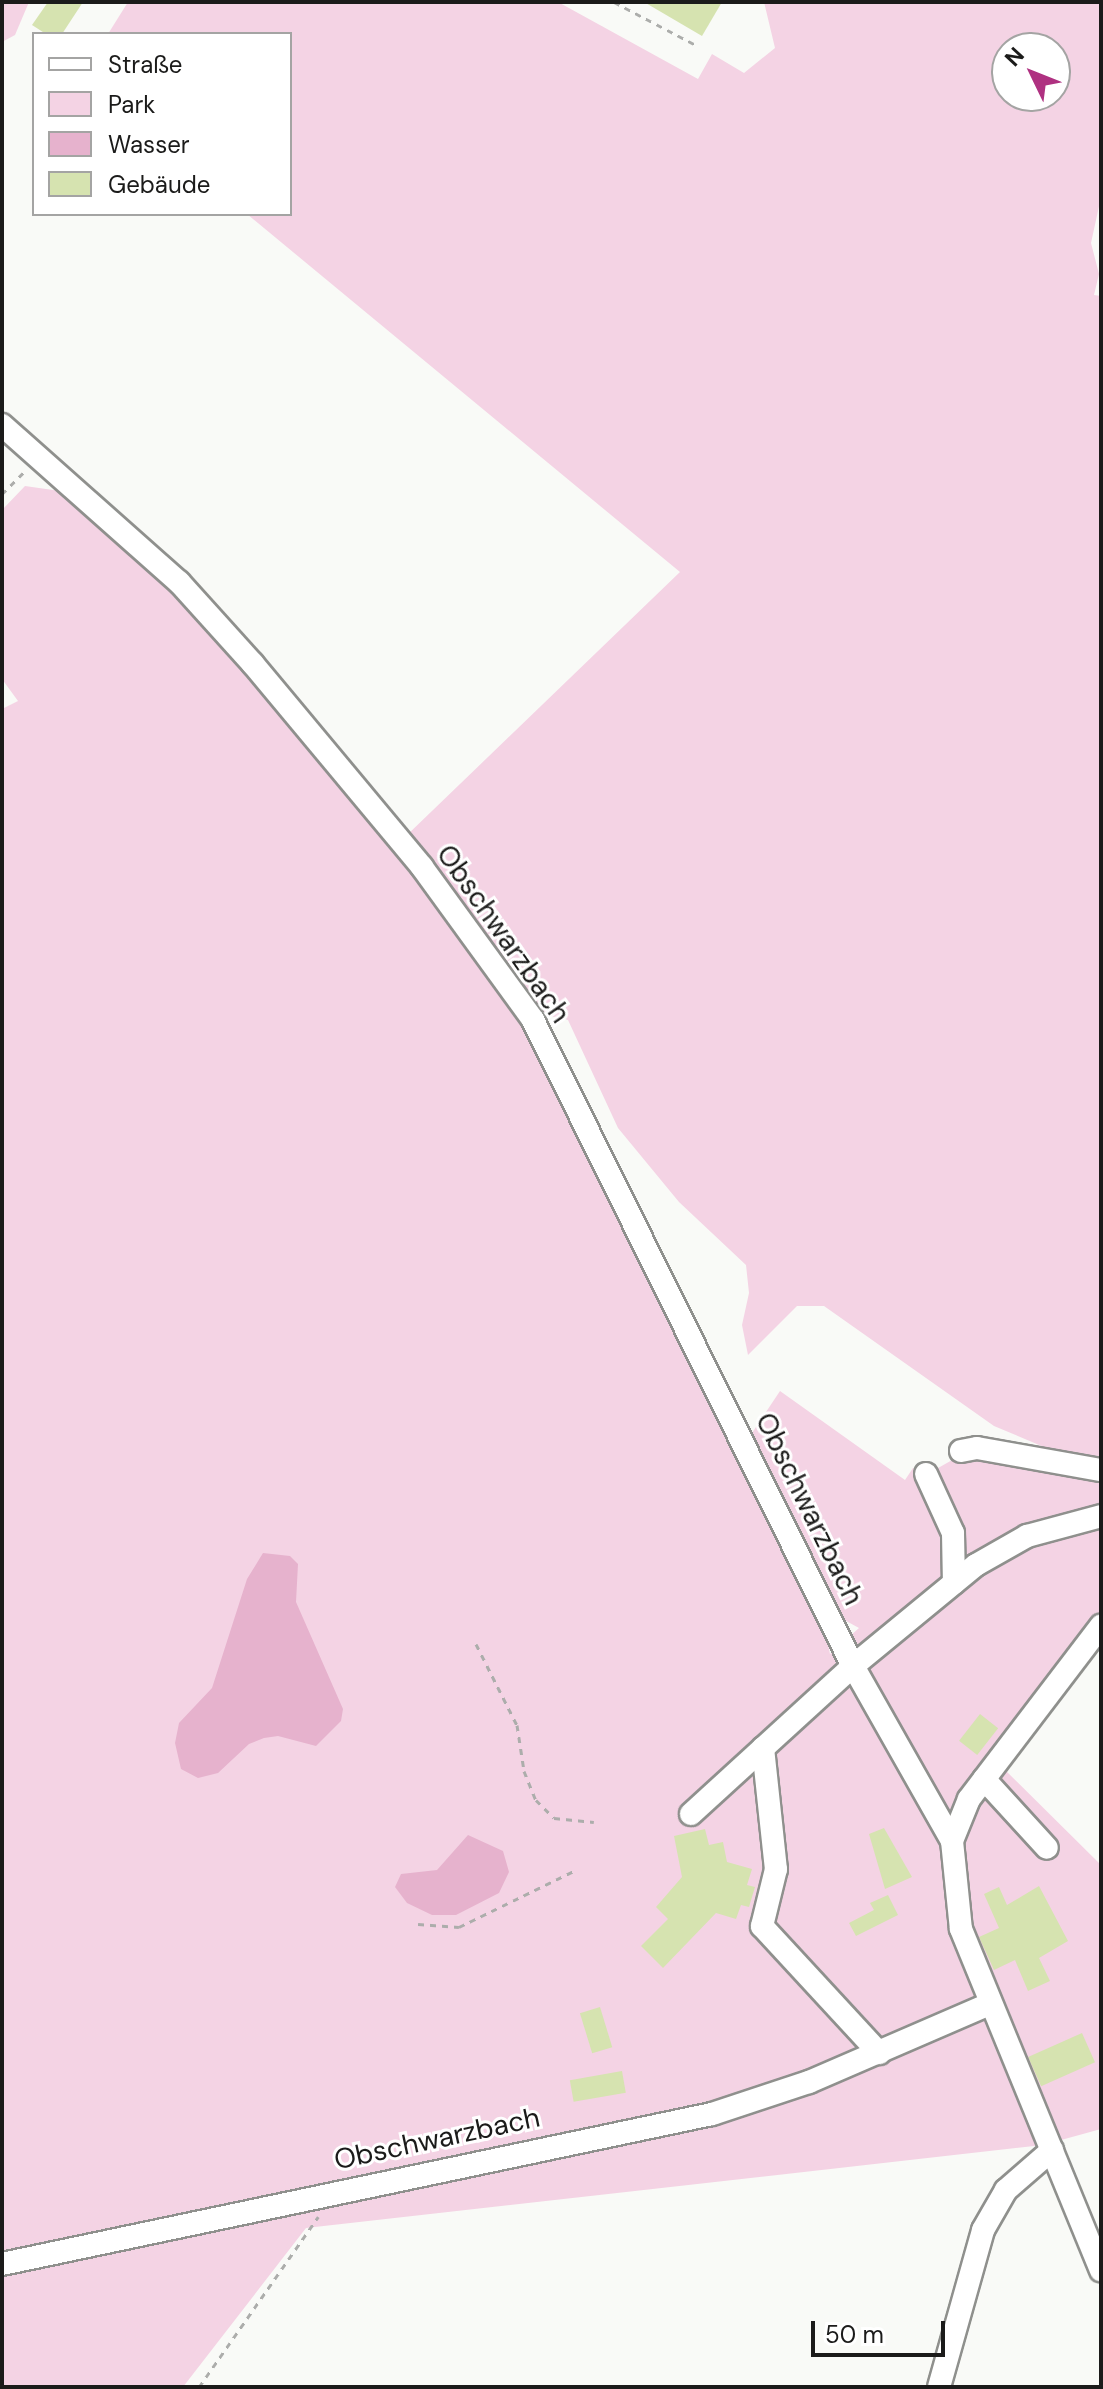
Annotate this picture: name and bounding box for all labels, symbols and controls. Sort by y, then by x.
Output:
legend [32,32,292,216]
north arrow [991,32,1071,112]
text: N [998,41,1031,72]
text: Straße [108,49,182,80]
text: Park [108,89,155,120]
text: Wasser [108,129,190,160]
text: Gebäude [108,169,210,200]
street label: Obschwarzbach [429,839,577,1029]
street label: Obschwarzbach [748,1407,870,1611]
street label: Obschwarzbach [331,2101,543,2177]
scale bar [815,2305,949,2355]
text: 50 m [825,2319,884,2350]

